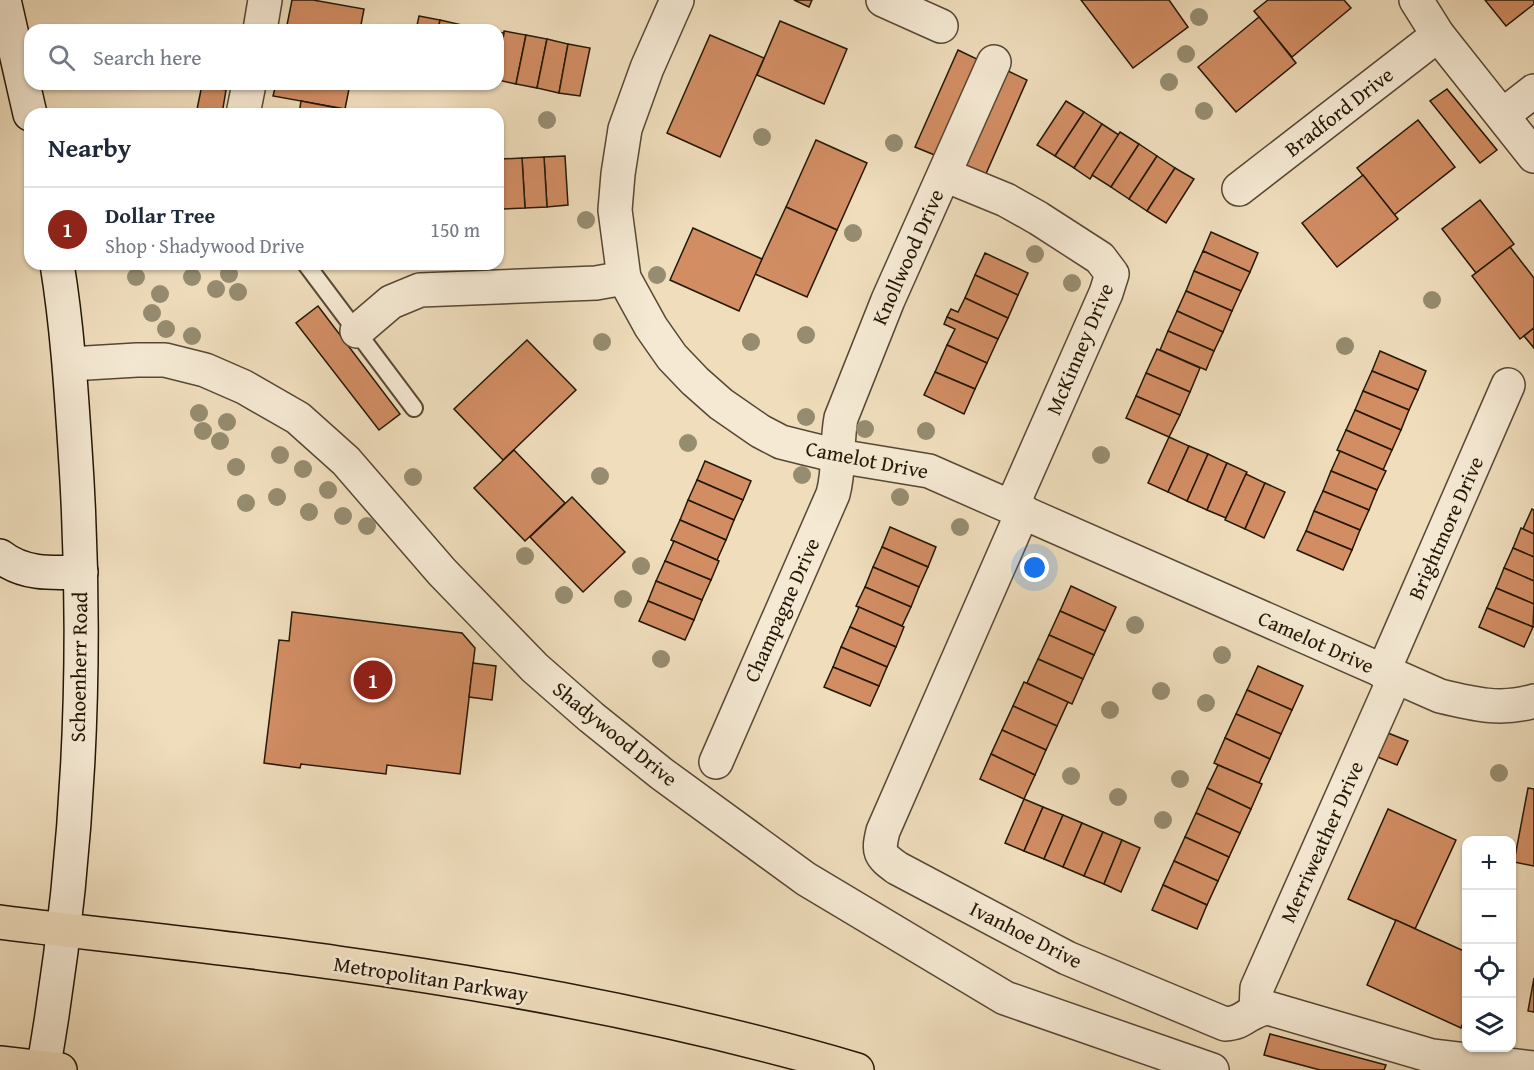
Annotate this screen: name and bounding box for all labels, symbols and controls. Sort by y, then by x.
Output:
search box [24,24,504,90]
icon: search [45,41,78,74]
text: Search here [93,41,202,73]
street label: Bradford Drive [1278,59,1400,164]
text: Nearby [48,128,131,167]
street label: Knollwood Drive [864,184,951,330]
text: Dollar Tree [105,199,215,231]
text: 1 [62,215,73,244]
text: 150 m [430,215,480,244]
text: Shop · Shadywood Drive [105,231,304,260]
street label: McKinney Drive [1038,278,1121,420]
street label: Camelot Drive [803,432,931,487]
street label: Brightmore Drive [1400,451,1491,604]
street label: Champagne Drive [736,532,827,687]
your location [1020,553,1049,582]
street label: Schoenherr Road [62,590,95,743]
street label: Camelot Drive [1253,602,1379,681]
pin: 1 [354,658,392,702]
street label: Shadywood Drive [546,674,684,794]
street label: Merriweather Drive [1272,756,1371,928]
map controls [1462,836,1516,1052]
button: + [1462,836,1516,890]
button: − [1462,890,1516,944]
street label: Ivanhoe Drive [965,893,1088,976]
button: locate [1462,944,1516,998]
street label: Metropolitan Parkway [332,948,531,1009]
button: layers [1462,998,1516,1052]

